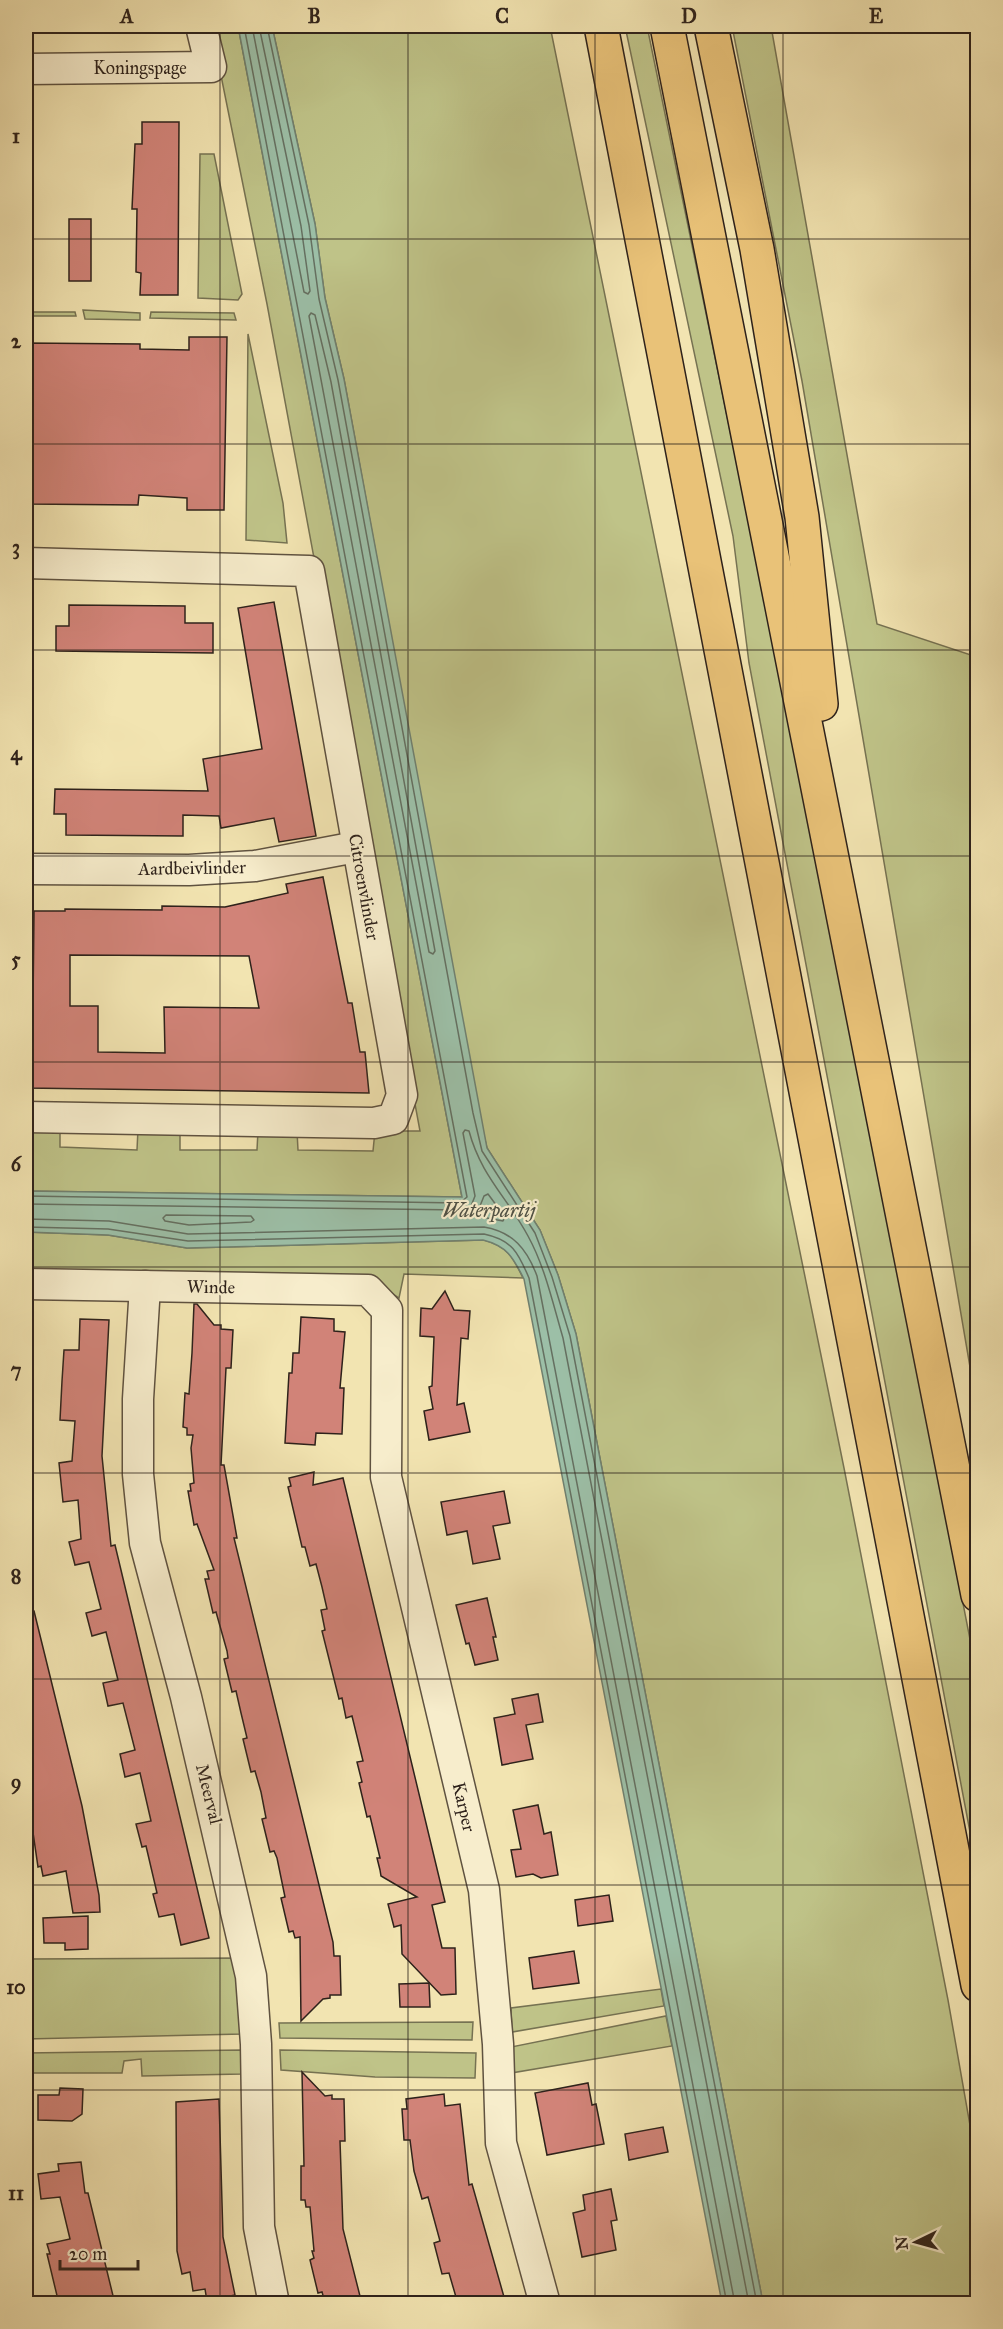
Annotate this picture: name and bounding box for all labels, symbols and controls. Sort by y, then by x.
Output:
text: A [118,4,134,28]
text: B [307,4,321,28]
text: C [495,4,509,28]
text: D [681,4,697,28]
text: E [869,4,884,28]
street label: Koningspage [93,57,187,80]
text: 1 [12,124,20,148]
text: 2 [11,329,22,353]
text: 3 [12,535,20,560]
text: 4 [10,741,22,766]
street label: Citroenvlinder [344,832,384,942]
street label: Aardbeivlinder [137,856,246,880]
text: 5 [11,947,21,971]
text: 6 [11,1152,23,1176]
water label: Waterpartij [443,1198,537,1223]
street label: Winde [187,1276,235,1298]
text: 7 [11,1358,22,1382]
text: 8 [11,1564,21,1588]
street label: Meerval [191,1762,227,1827]
text: 9 [11,1770,21,1795]
street label: Karper [448,1780,480,1834]
text: 10 [6,1975,26,1999]
text: 11 [8,2181,24,2205]
north arrow [886,2212,946,2272]
scale bar [60,2233,138,2271]
text: N [891,2235,912,2251]
text: 20 m [69,2243,107,2265]

